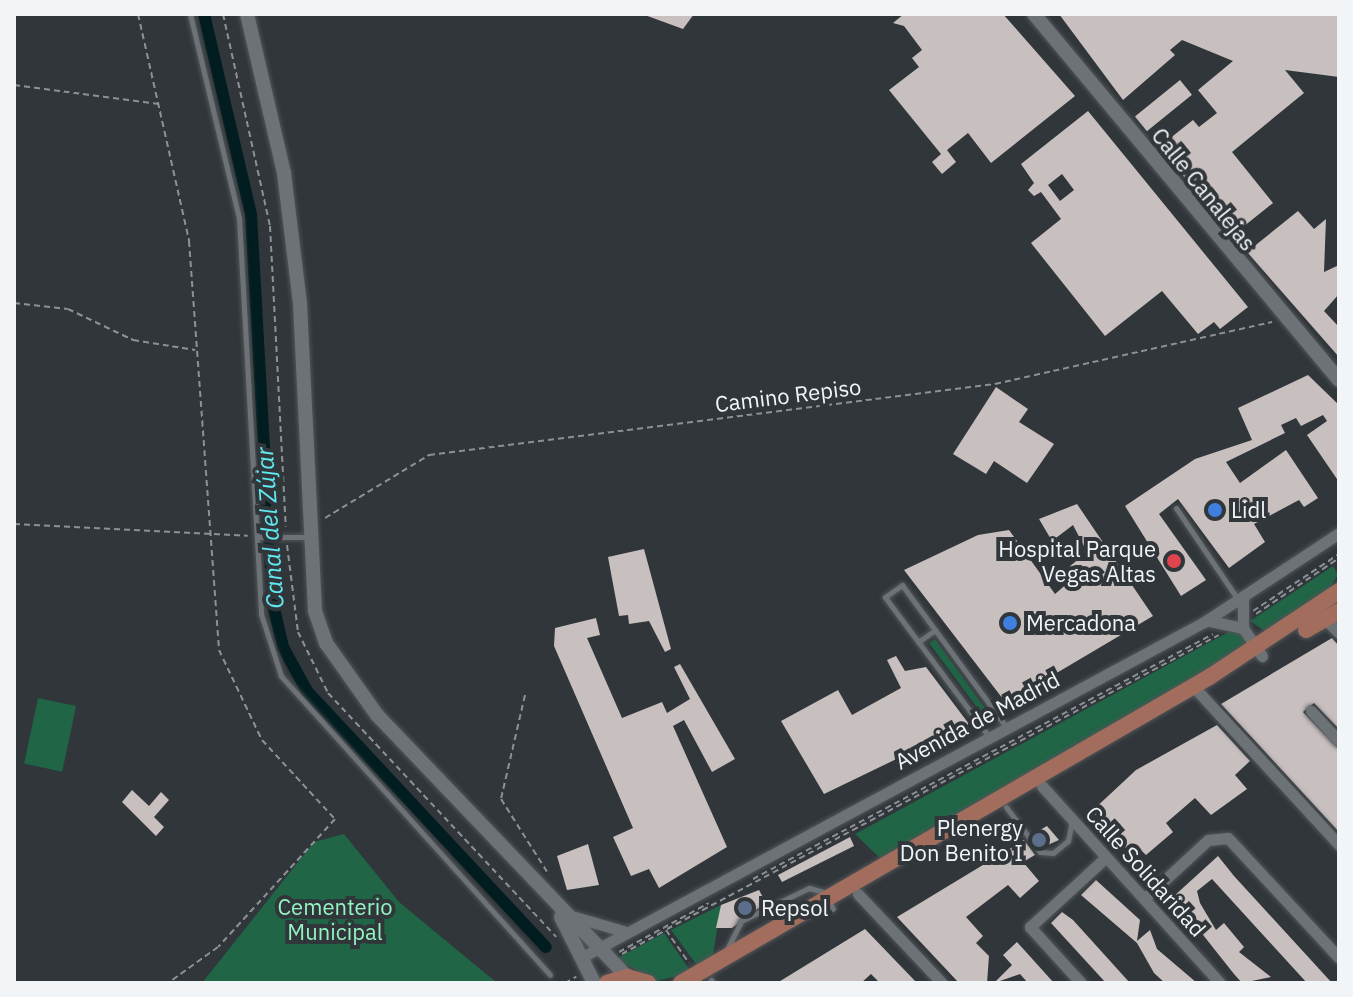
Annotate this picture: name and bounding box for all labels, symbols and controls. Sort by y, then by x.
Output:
street label: Calle Canalejas [1146,122,1262,256]
street label: Camino Repiso [713,373,863,417]
water label: Canal del Zújar [250,446,290,610]
place label: Lidl [1231,497,1266,523]
marker: Lidl [1206,501,1224,519]
place label: Hospital Parque Vegas Altas [998,535,1156,586]
marker: Hospital Parque Vegas Altas [1163,550,1185,572]
place label: Mercadona [1026,610,1136,636]
marker: Mercadona [1001,614,1019,632]
street label: Avenida de Madrid [890,665,1064,775]
street label: Calle Solidaridad [1080,800,1212,942]
place label: Plenergy Don Benito I [900,814,1023,866]
marker: Plenergy Don Benito I [1030,831,1048,849]
park label: Cementerio Municipal [277,893,393,944]
place label: Repsol [761,895,829,921]
marker: Repsol [736,899,754,917]

